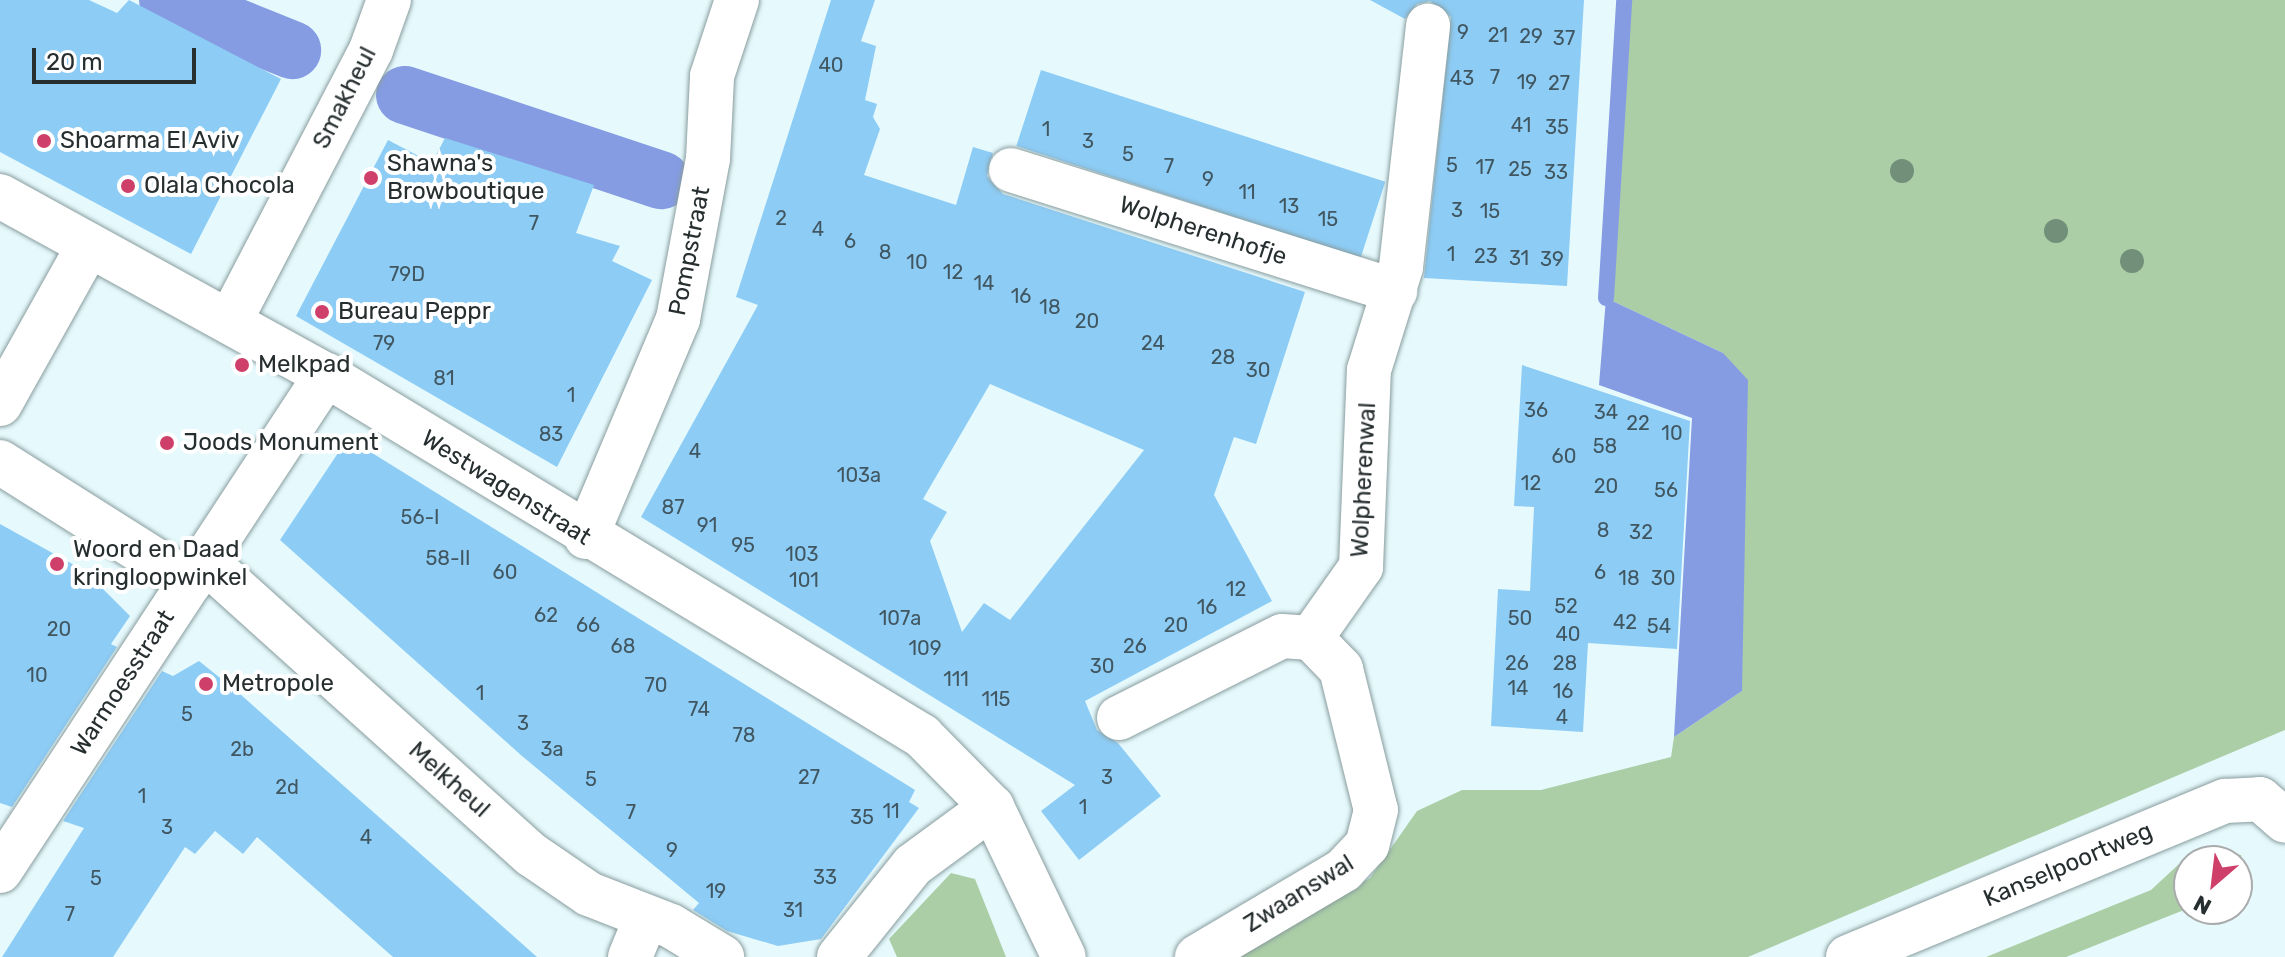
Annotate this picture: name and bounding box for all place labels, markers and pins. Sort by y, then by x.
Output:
place label: Shoarma El Aviv [60,127,240,155]
marker: Shoarma El Aviv [35,132,53,150]
place label: Shawna's Browboutique [387,150,544,206]
marker: Shawna's Browboutique [362,169,380,187]
place label: Olala Chocola [144,172,295,200]
marker: Olala Chocola [119,177,137,195]
place label: Bureau Peppr [338,298,491,326]
marker: Bureau Peppr [313,303,331,321]
place label: Melkpad [258,351,351,379]
marker: Melkpad [233,356,251,374]
place label: Joods Monument [183,429,379,457]
marker: Joods Monument [158,434,176,452]
place label: Woord en Daad kringloopwinkel [73,536,247,592]
marker: Woord en Daad kringloopwinkel [48,555,66,573]
place label: Metropole [222,670,334,698]
marker: Metropole [197,675,215,693]

